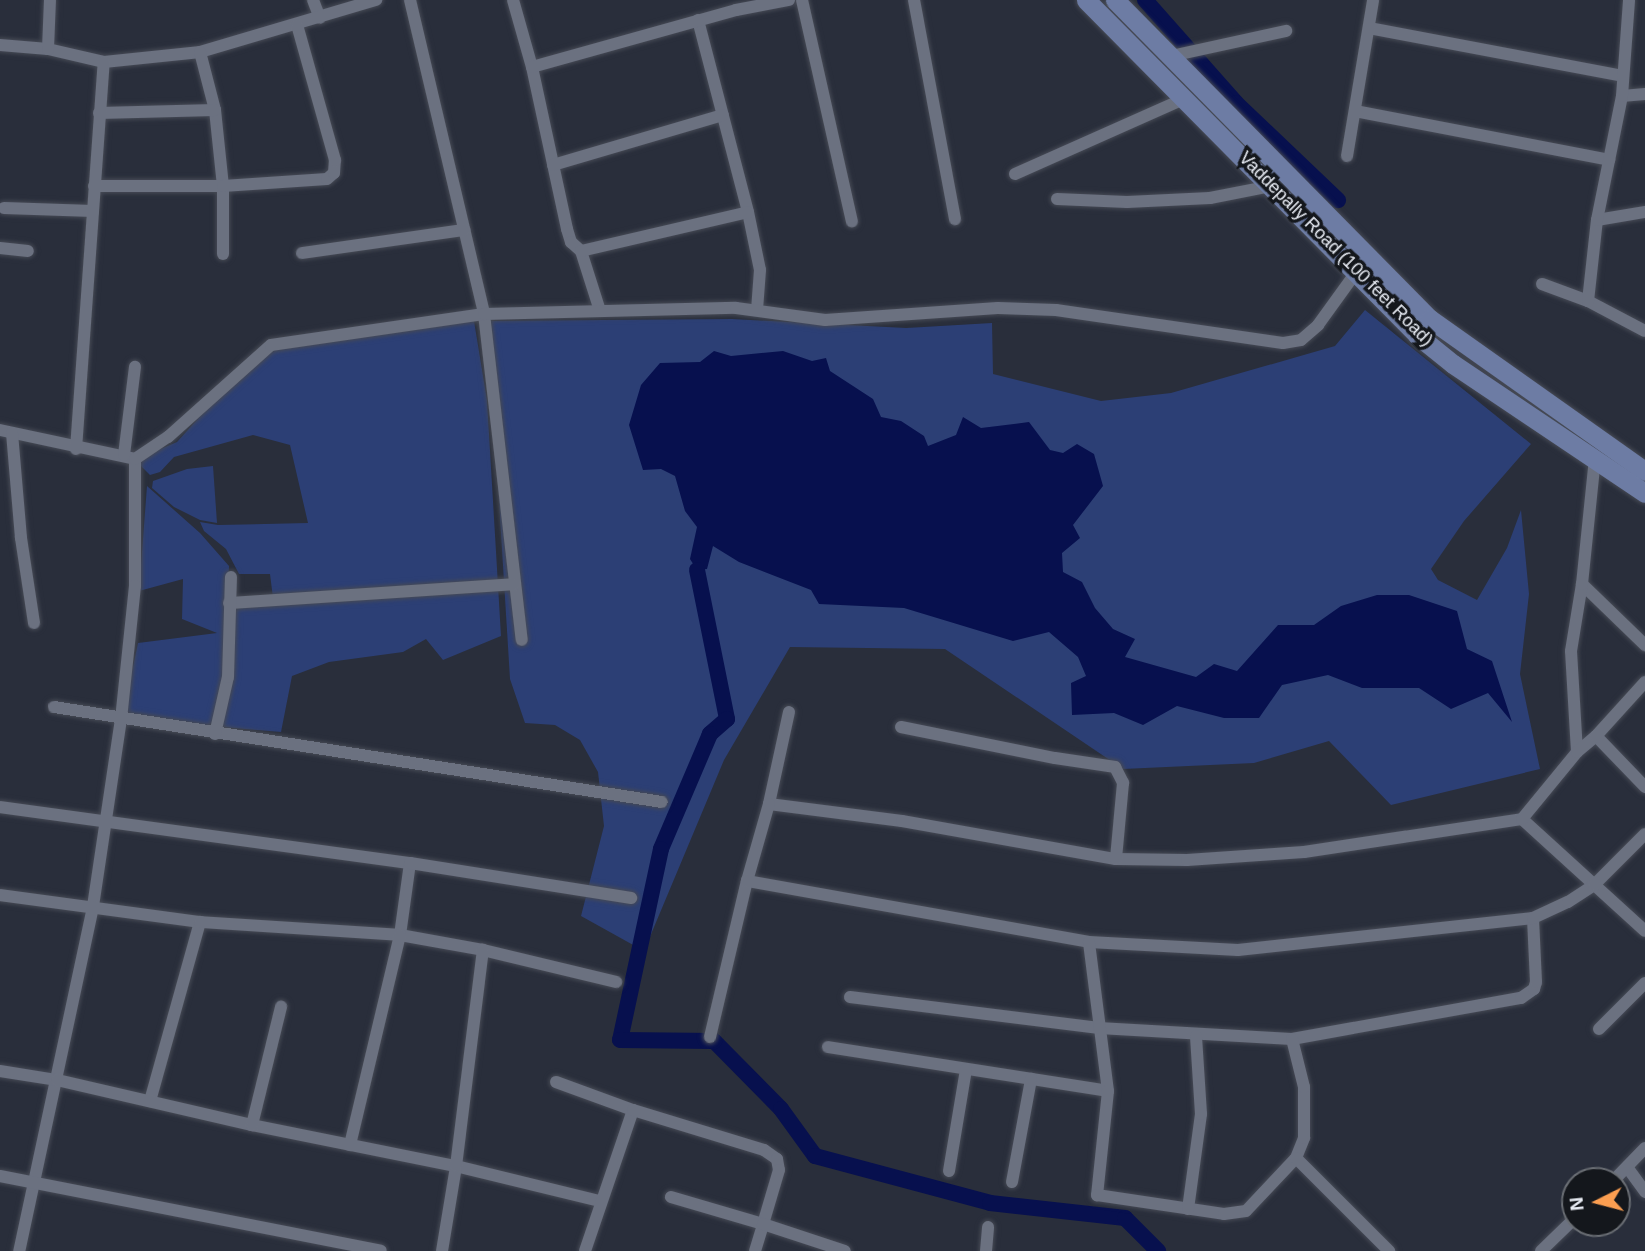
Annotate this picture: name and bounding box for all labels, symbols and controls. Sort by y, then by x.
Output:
street label: Vaddepally Road (100 feet Road) [1234,147,1438,351]
north arrow [1561,1167,1631,1237]
text: N [1565,1196,1588,1212]

